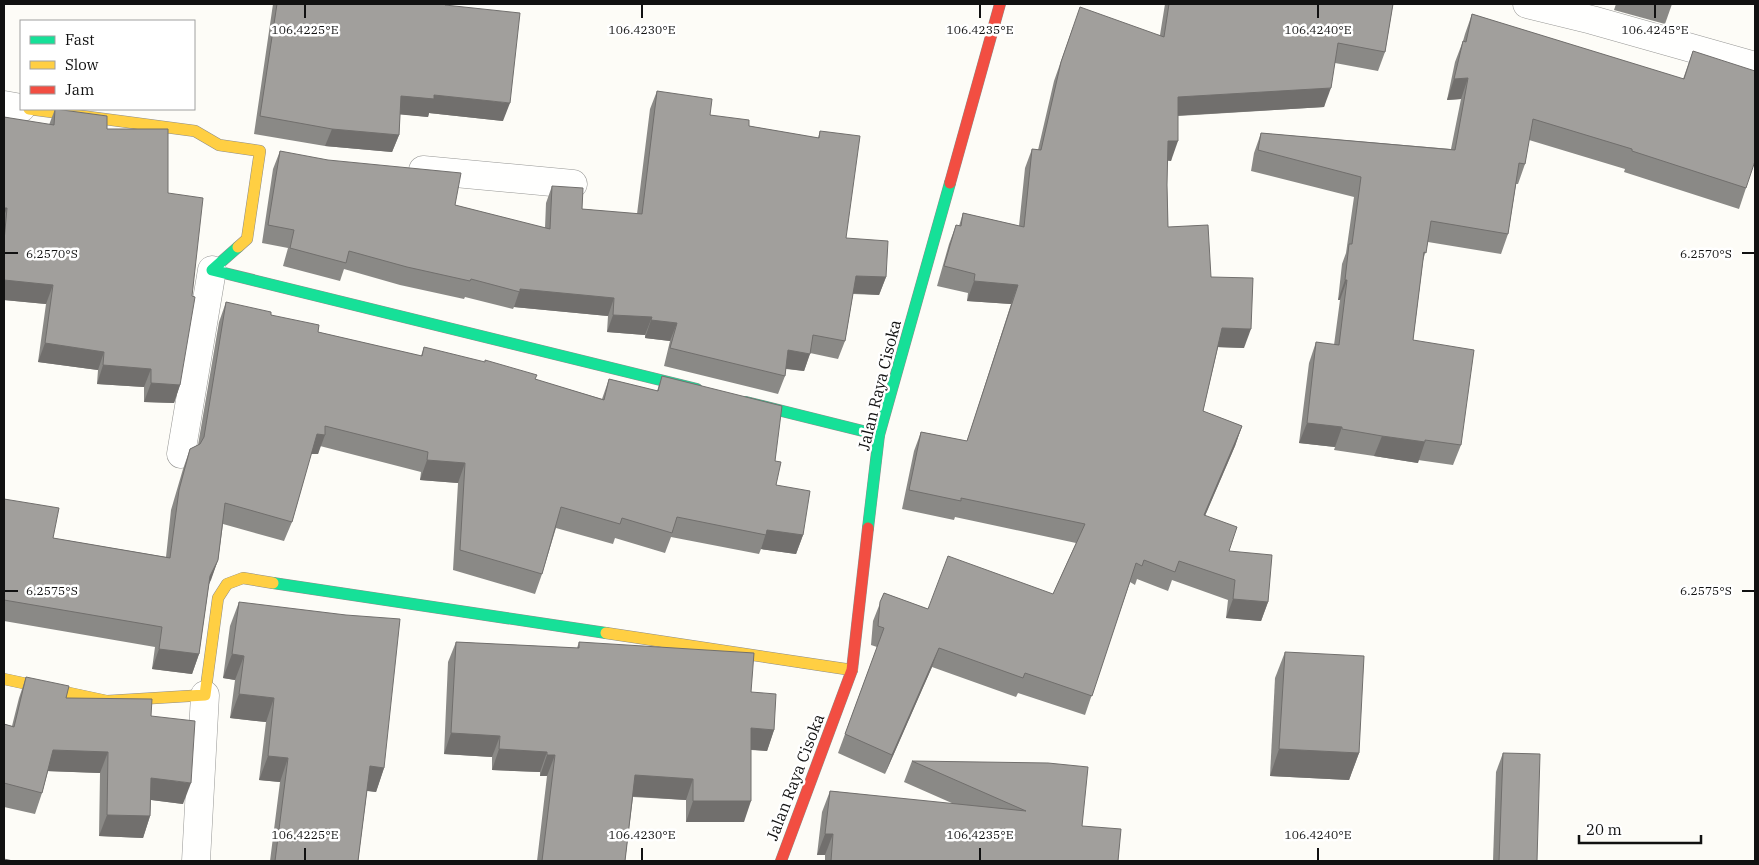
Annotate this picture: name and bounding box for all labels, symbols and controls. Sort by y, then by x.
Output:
legend [20,20,195,110]
text: 106.4225°E [272,22,338,37]
text: 106.4230°E [609,22,675,37]
text: 106.4235°E [947,22,1013,37]
text: 106.4240°E [1285,22,1351,37]
text: 106.4245°E [1622,22,1688,37]
text: Fast [65,30,95,49]
text: Slow [65,55,99,74]
text: Jam [65,80,94,99]
text: 6.2570°S [26,246,78,261]
text: 6.2570°S [1680,246,1732,261]
street label: Jalan Raya Cisoka [853,317,905,452]
text: 6.2575°S [26,583,78,598]
text: 6.2575°S [1680,583,1732,598]
street label: Jalan Raya Cisoka [762,711,828,843]
scale bar [1579,812,1702,844]
text: 20 m [1586,820,1622,839]
text: 106.4225°E [272,827,338,842]
text: 106.4230°E [609,827,675,842]
text: 106.4235°E [947,827,1013,842]
text: 106.4240°E [1285,827,1351,842]

